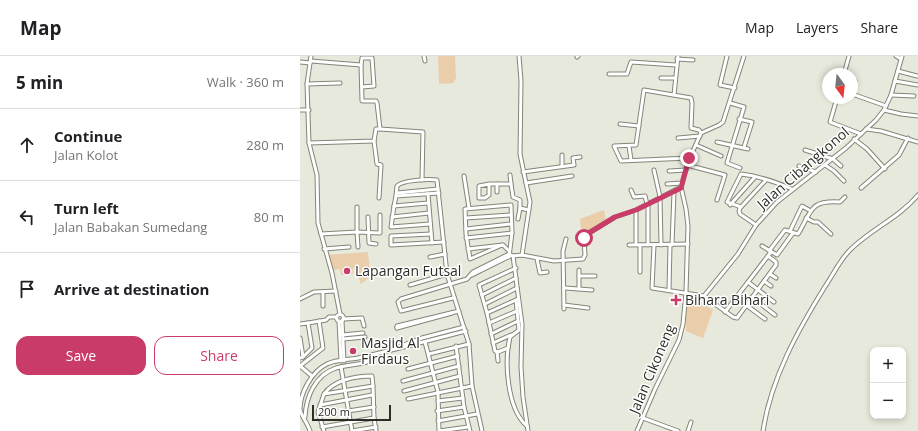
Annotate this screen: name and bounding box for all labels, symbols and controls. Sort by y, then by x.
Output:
text: Map [20,15,61,41]
text: Map [745,18,774,37]
text: Layers [796,18,838,37]
text: Share [860,18,898,37]
north arrow [822,68,858,104]
text: 5 min [16,71,63,94]
text: Walk · 360 m [207,73,284,91]
street label: Jalan Cibangkonol [751,122,853,214]
text: Continue [54,126,122,146]
icon: ahead [16,134,38,156]
text: 280 m [246,136,284,154]
text: Jalan Kolot [54,146,118,164]
route end [680,149,698,167]
text: Turn left [54,198,119,218]
icon: left [16,206,38,228]
text: 80 m [254,208,284,226]
text: Jalan Babakan Sumedang [54,218,207,236]
route start [575,229,593,247]
place label: Lapangan Futsal [355,261,461,280]
marker: Lapangan Futsal [342,266,352,276]
icon: arrive [16,278,38,300]
text: Arrive at destination [54,279,209,299]
place label: Bihara Bihari [685,290,769,309]
marker: Bihara Bihari [670,294,682,306]
street label: Jalan Cikoneng [623,321,679,418]
place label: Masjid Al Firdaus [361,333,420,368]
button: Save [16,336,146,375]
button: Share [154,336,284,375]
marker: Masjid Al Firdaus [348,346,358,356]
map controls [870,347,906,419]
button: + [870,347,906,383]
button: − [870,383,906,419]
scale bar [312,403,391,422]
text: 200 m [318,404,350,419]

